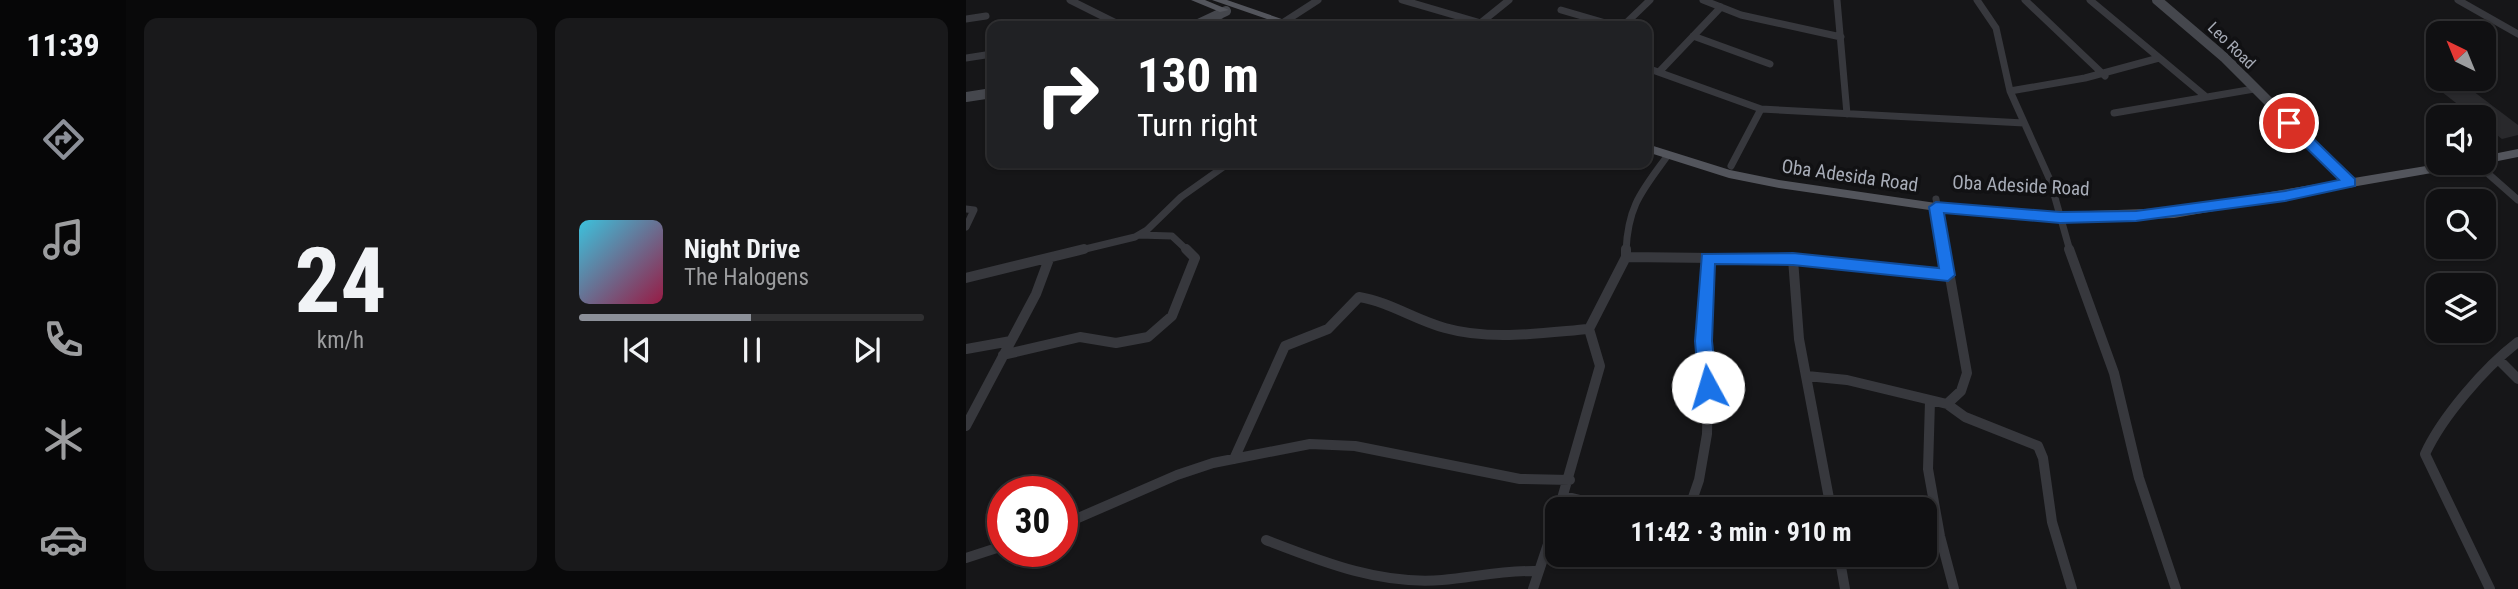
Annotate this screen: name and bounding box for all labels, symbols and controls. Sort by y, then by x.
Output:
street label: Leo Road [2204,18,2259,73]
north arrow [2426,21,2496,91]
map controls [2426,21,2496,343]
text: 11:39 [26,26,100,64]
text: 130 m [1137,47,1259,104]
icon: right [1022,49,1113,140]
pin [2259,93,2319,153]
icon: arrive [2270,104,2308,142]
button: sound [2426,105,2496,175]
text: Turn right [1137,106,1258,144]
icon: directions [39,115,88,164]
street label: Oba Adesida Road [1780,155,1920,196]
street label: Oba Adeside Road [1952,170,2090,201]
button: search [2426,189,2496,259]
icon: music [39,215,88,264]
text: 24 [295,228,386,334]
text: Night Drive [684,234,800,264]
text: The Halogens [684,264,809,291]
button: layers [2426,273,2496,343]
icon: phone [39,315,88,364]
text: km/h [317,327,364,354]
icon: previous [618,331,656,369]
icon: pause [733,331,771,369]
icon: next [848,331,886,369]
position arrow [1671,350,1745,424]
icon: climate [39,415,88,464]
speed limit sign: 30 [987,476,1078,567]
icon: car [39,515,88,564]
text: 11:42 · 3 min · 910 m [1631,517,1851,547]

